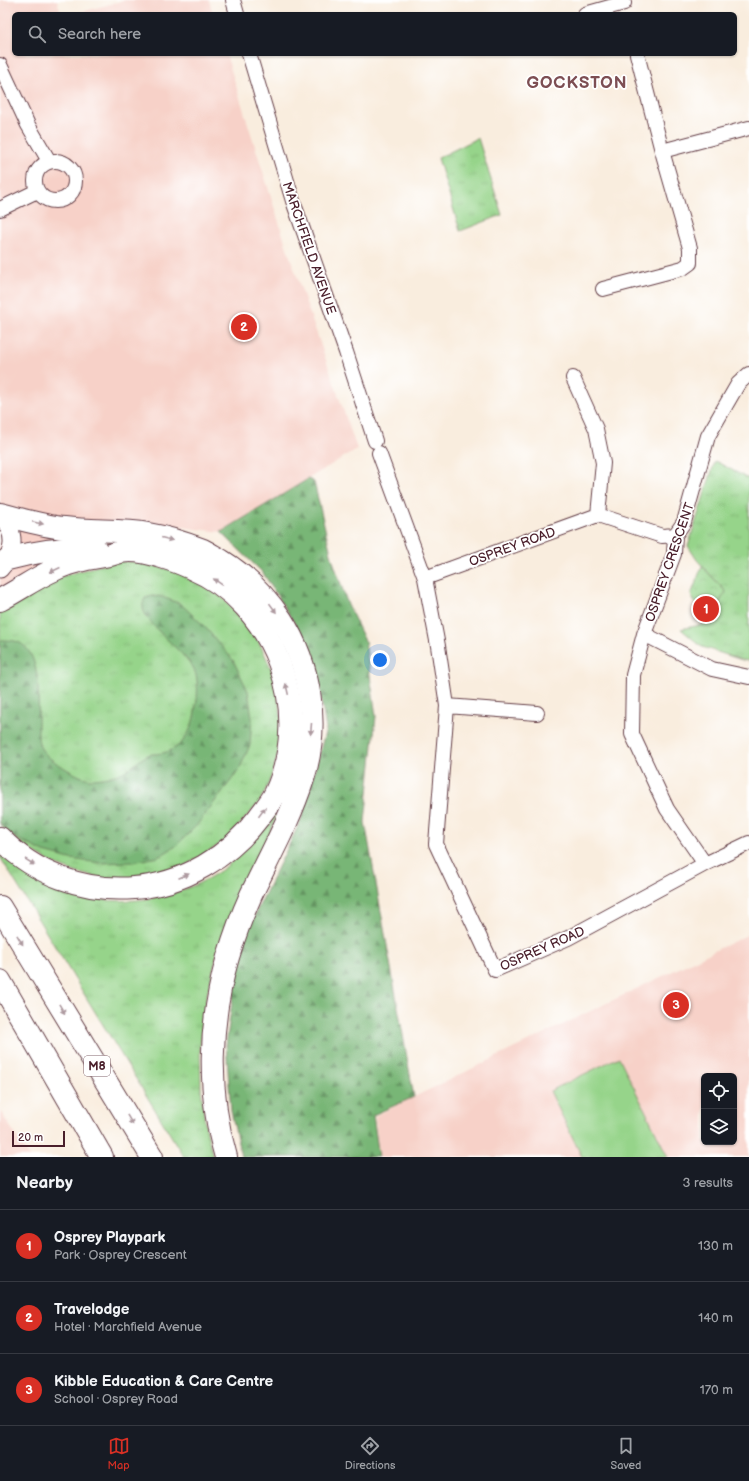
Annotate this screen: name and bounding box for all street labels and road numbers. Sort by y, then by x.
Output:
street label: MARCHFIELD AVENUE [279,180,339,317]
street label: OSPREY CRESCENT [642,500,698,624]
street label: OSPREY ROAD [467,524,558,570]
street label: OSPREY ROAD [498,923,587,975]
road number: M8 [84,1056,110,1076]

